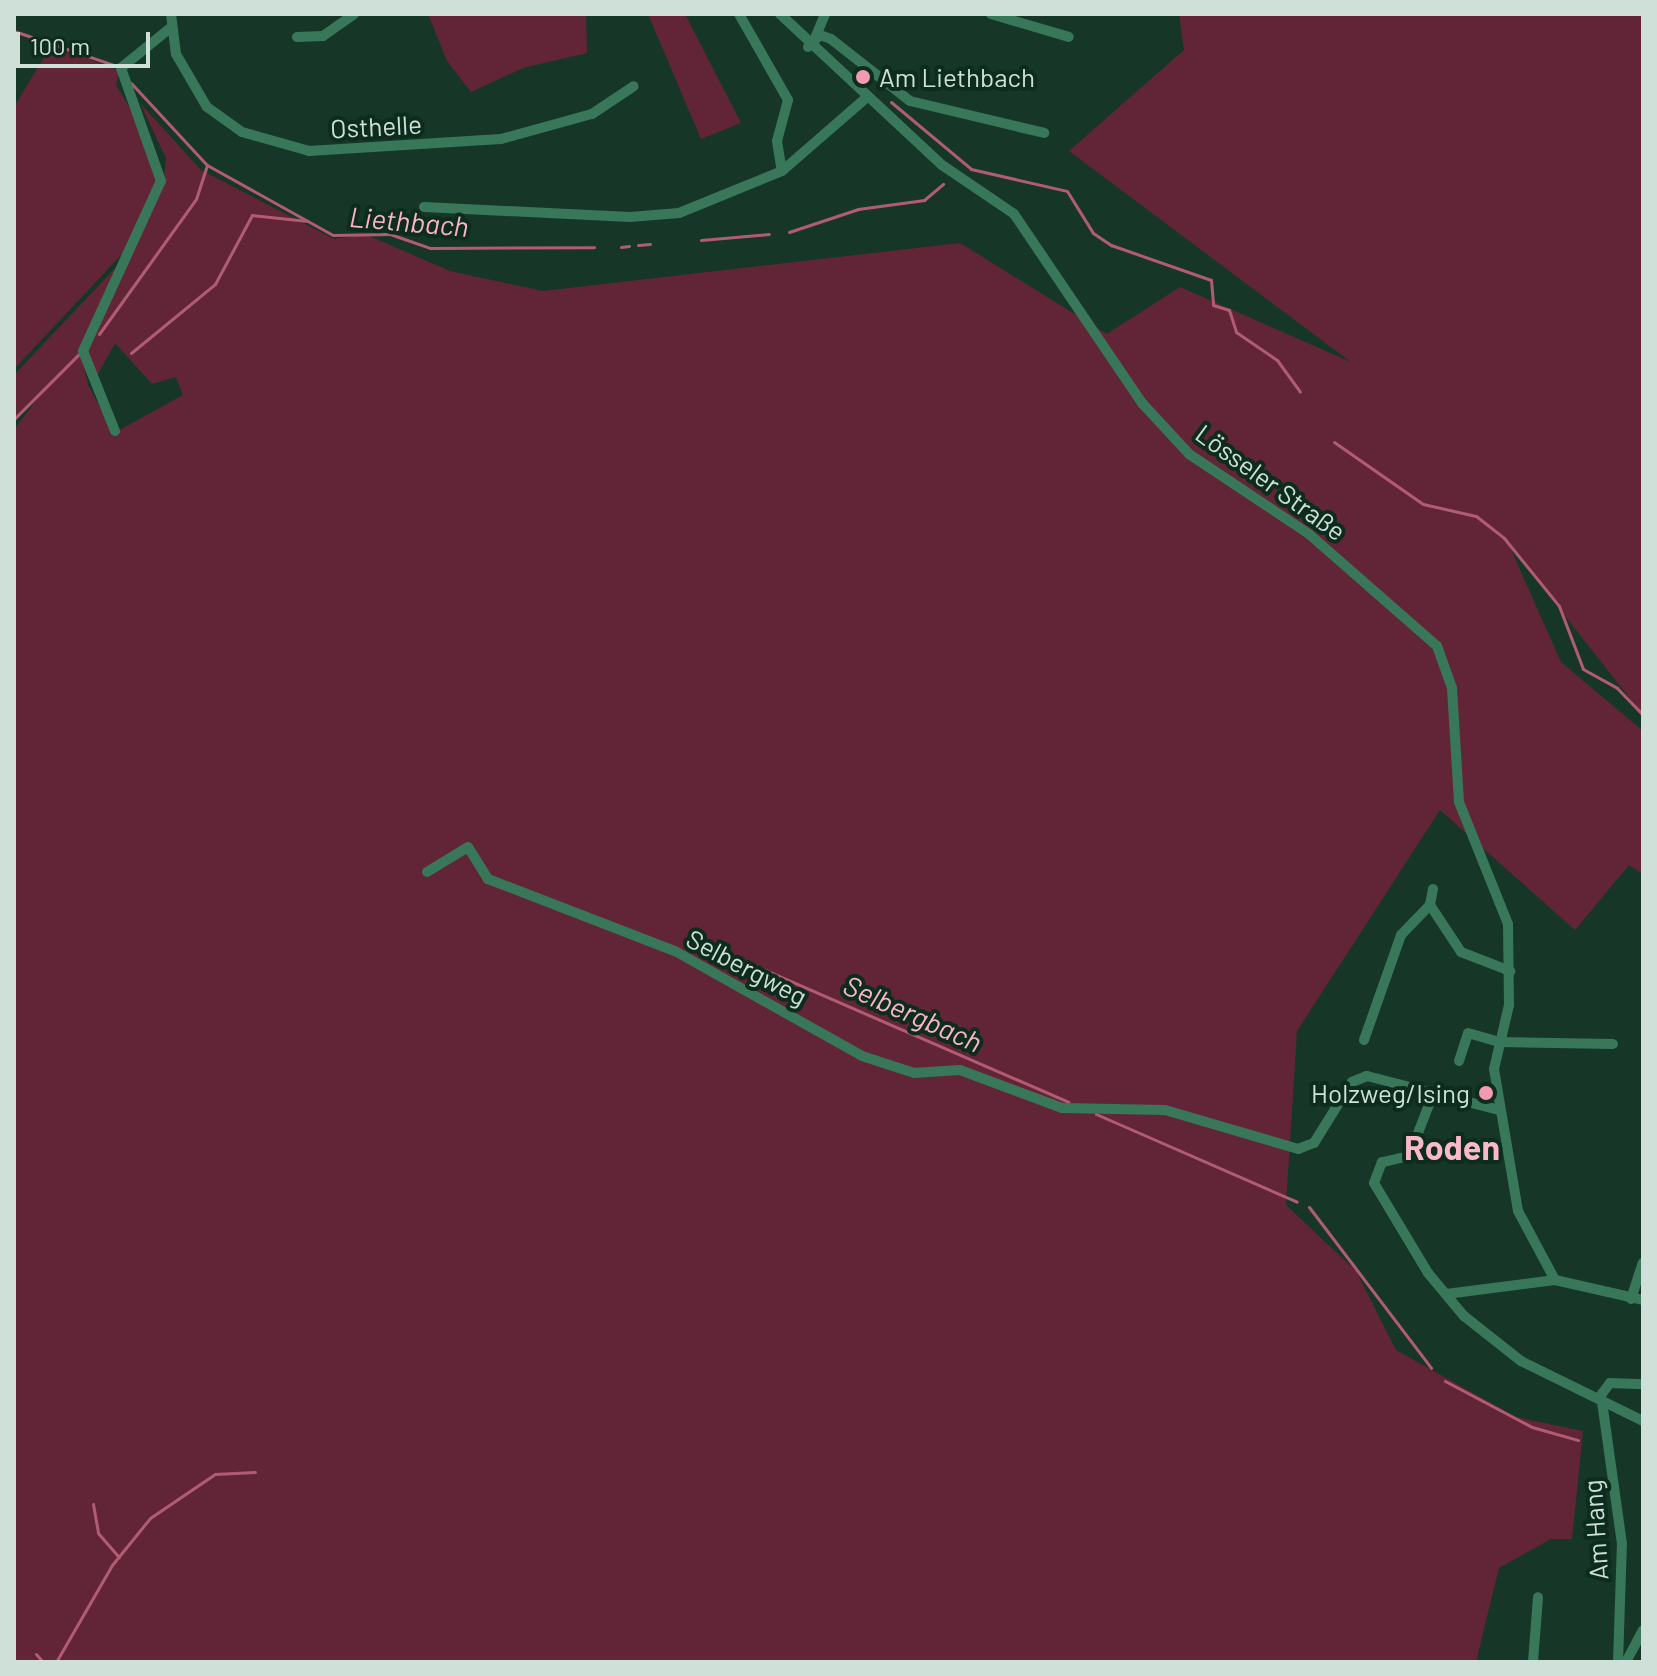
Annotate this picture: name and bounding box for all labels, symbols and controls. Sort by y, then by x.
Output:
scale bar [20,16,154,66]
text: 100 m [30,31,90,60]
place label: Am Liethbach [879,61,1035,93]
marker: Am Liethbach [854,68,872,86]
street label: Osthelle [329,108,423,144]
water label: Liethbach [348,199,470,243]
street label: Lösseler Straße [1190,417,1352,547]
street label: Selbergweg [681,922,813,1012]
water label: Selbergbach [838,968,988,1058]
place label: Holzweg/Ising [1311,1077,1470,1109]
marker: Holzweg/Ising [1477,1084,1495,1102]
district label: Roden [1404,1127,1500,1167]
street label: Am Hang [1576,1479,1614,1581]

